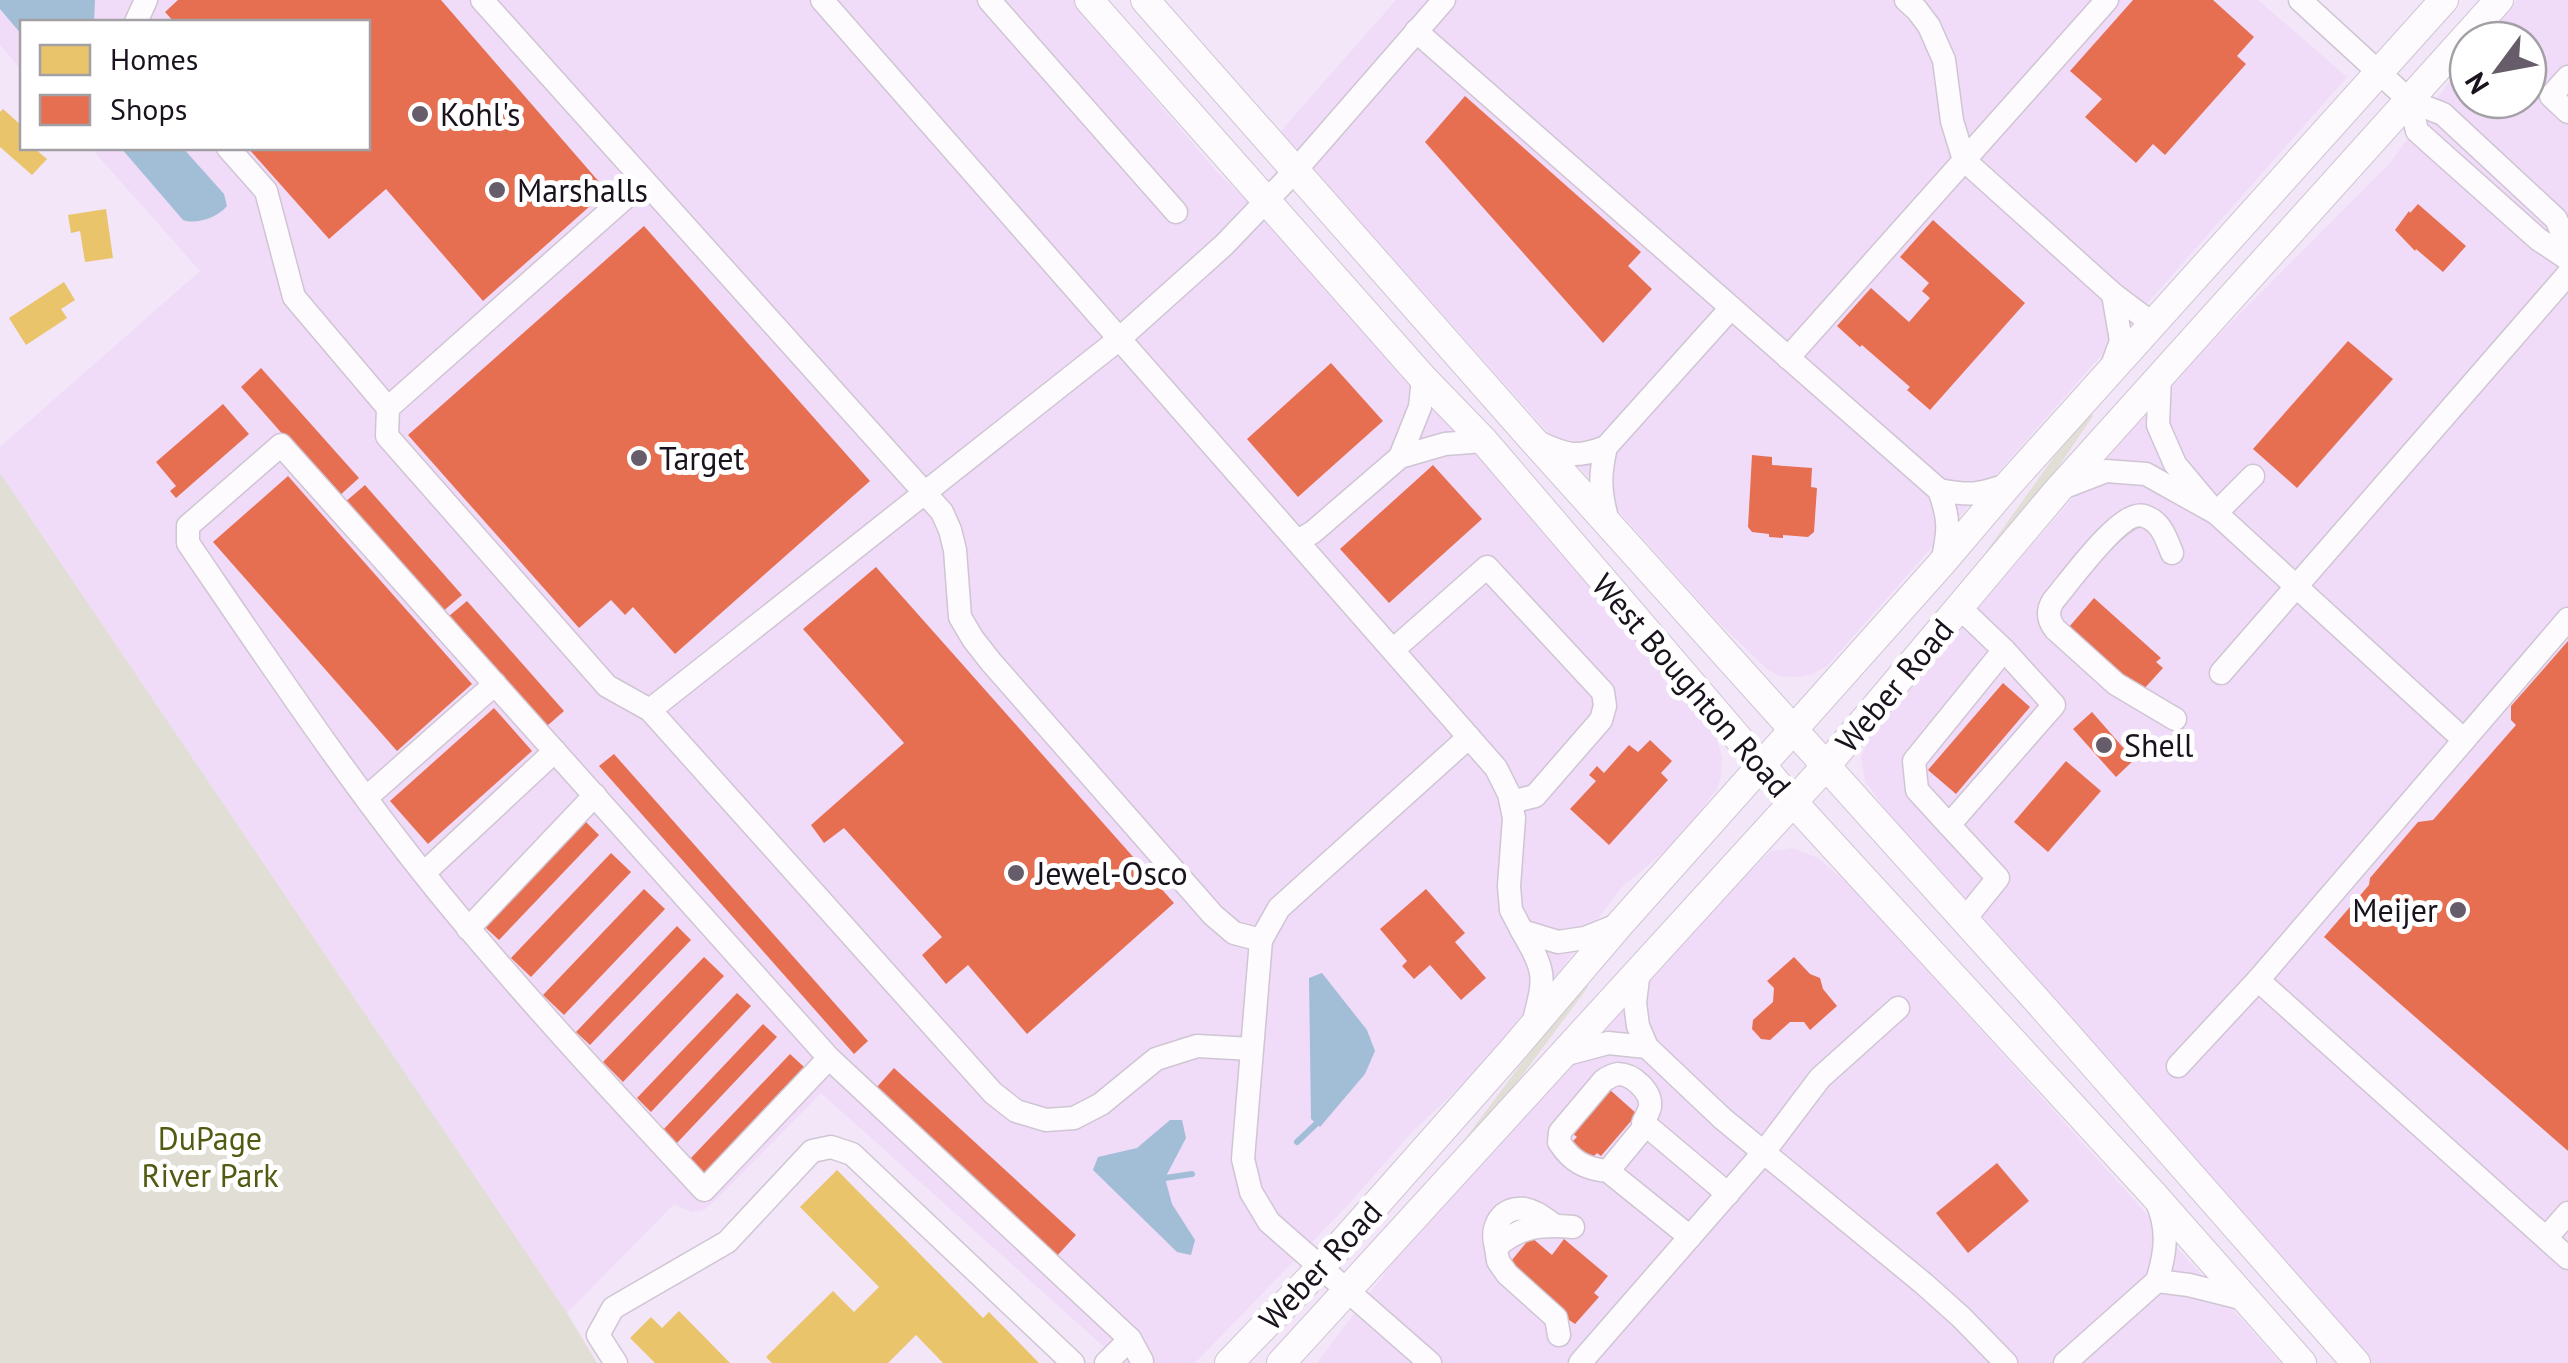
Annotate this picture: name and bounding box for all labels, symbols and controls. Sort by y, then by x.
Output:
legend [20,20,370,150]
north arrow [2448,20,2548,120]
text: Homes [110,39,198,78]
text: N [2456,66,2497,101]
text: Shops [110,89,187,128]
place label: Kohl's [440,93,520,135]
marker: Kohl's [409,103,431,125]
place label: Marshalls [517,169,648,211]
marker: Marshalls [486,179,508,201]
place label: Target [659,437,745,479]
marker: Target [628,447,650,469]
street label: West Boughton Road [1583,564,1801,806]
street label: Weber Road [1826,609,1962,761]
place label: Shell [2124,724,2194,766]
marker: Shell [2093,734,2115,756]
place label: Jewel-Osco [1034,852,1188,894]
marker: Jewel-Osco [1005,862,1027,884]
place label: Meijer [2352,889,2438,931]
marker: Meijer [2447,899,2469,921]
park label: DuPage River Park [141,1117,279,1196]
street label: Weber Road [1249,1191,1391,1339]

